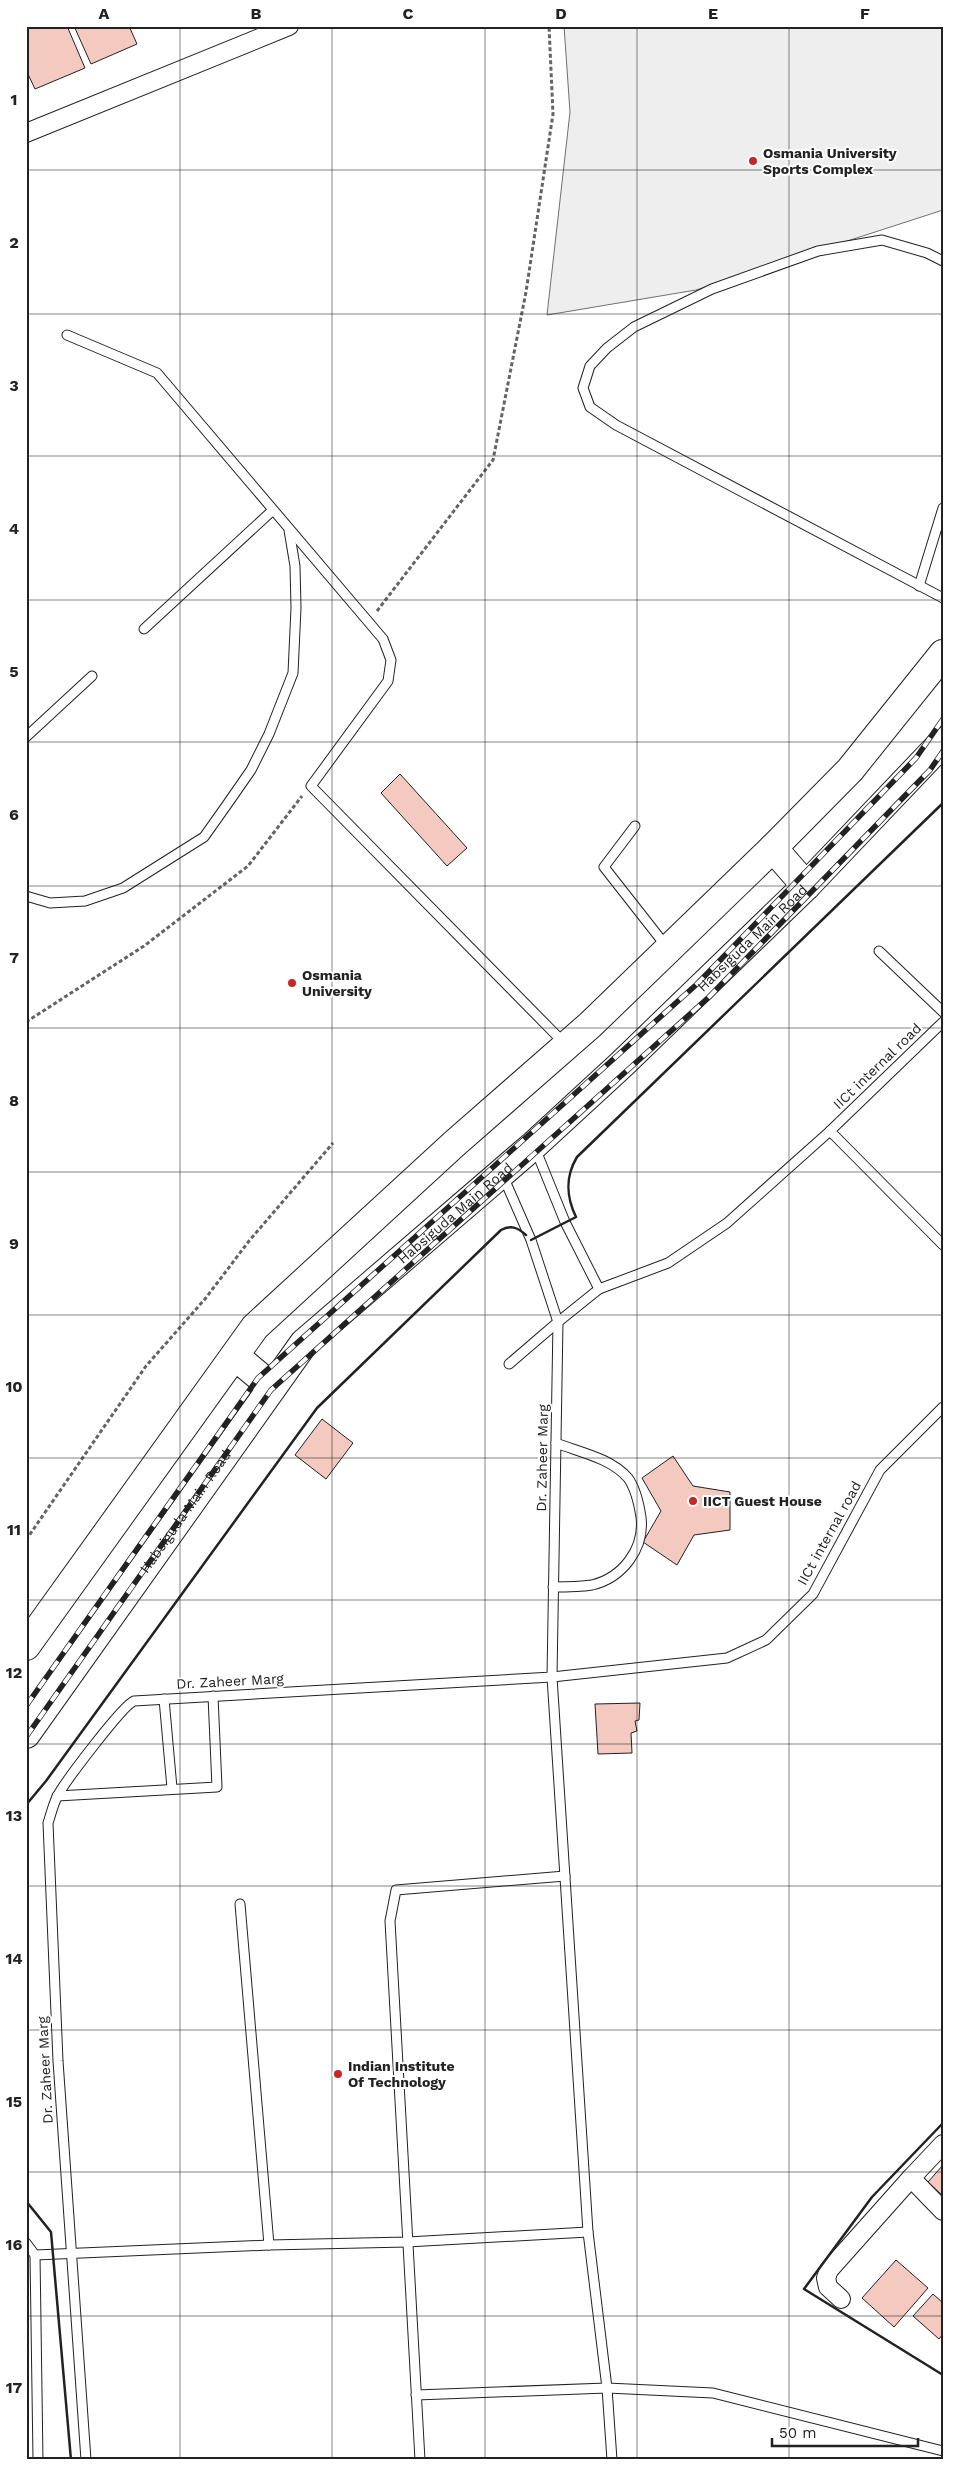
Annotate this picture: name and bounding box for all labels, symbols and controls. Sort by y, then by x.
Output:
text: A [99,4,110,23]
text: B [251,4,262,23]
text: C [403,4,414,23]
text: D [555,4,567,23]
text: E [708,4,718,23]
text: F [860,4,870,23]
text: 1 [11,90,17,109]
place label: Osmania University Sports Complex [763,145,897,177]
marker: Osmania University Sports Complex [747,155,759,167]
text: 2 [9,233,19,252]
text: 3 [9,376,19,395]
text: 4 [9,519,19,538]
text: 5 [9,662,19,681]
text: 6 [9,805,19,824]
street label: Habsiguda Main Road [694,881,810,995]
text: 7 [9,948,19,967]
place label: Osmania University [302,967,372,999]
marker: Osmania University [286,977,298,989]
street label: IICt internal road [830,1020,924,1112]
text: 8 [9,1091,19,1110]
street label: Habsiguda Main Road [394,1159,516,1267]
text: 9 [9,1234,19,1253]
text: 10 [5,1377,23,1396]
street label: Dr. Zaheer Marg [533,1404,551,1512]
street label: Habsiguda Main Road [136,1447,234,1576]
street label: IICt internal road [794,1478,864,1588]
place label: IICT Guest House [703,1493,822,1509]
marker: IICT Guest House [687,1495,699,1507]
text: 11 [7,1520,21,1539]
text: 12 [6,1663,22,1682]
street label: Dr. Zaheer Marg [176,1670,285,1692]
text: 13 [6,1806,22,1825]
text: 14 [5,1949,23,1968]
street label: Dr. Zaheer Marg [34,2015,56,2124]
place label: Indian Institute Of Technology [348,2058,455,2090]
marker: Indian Institute Of Technology [332,2068,344,2080]
text: 15 [6,2092,22,2111]
text: 16 [6,2235,23,2254]
text: 17 [6,2378,23,2397]
scale bar [772,2416,918,2448]
text: 50 m [779,2424,816,2442]

